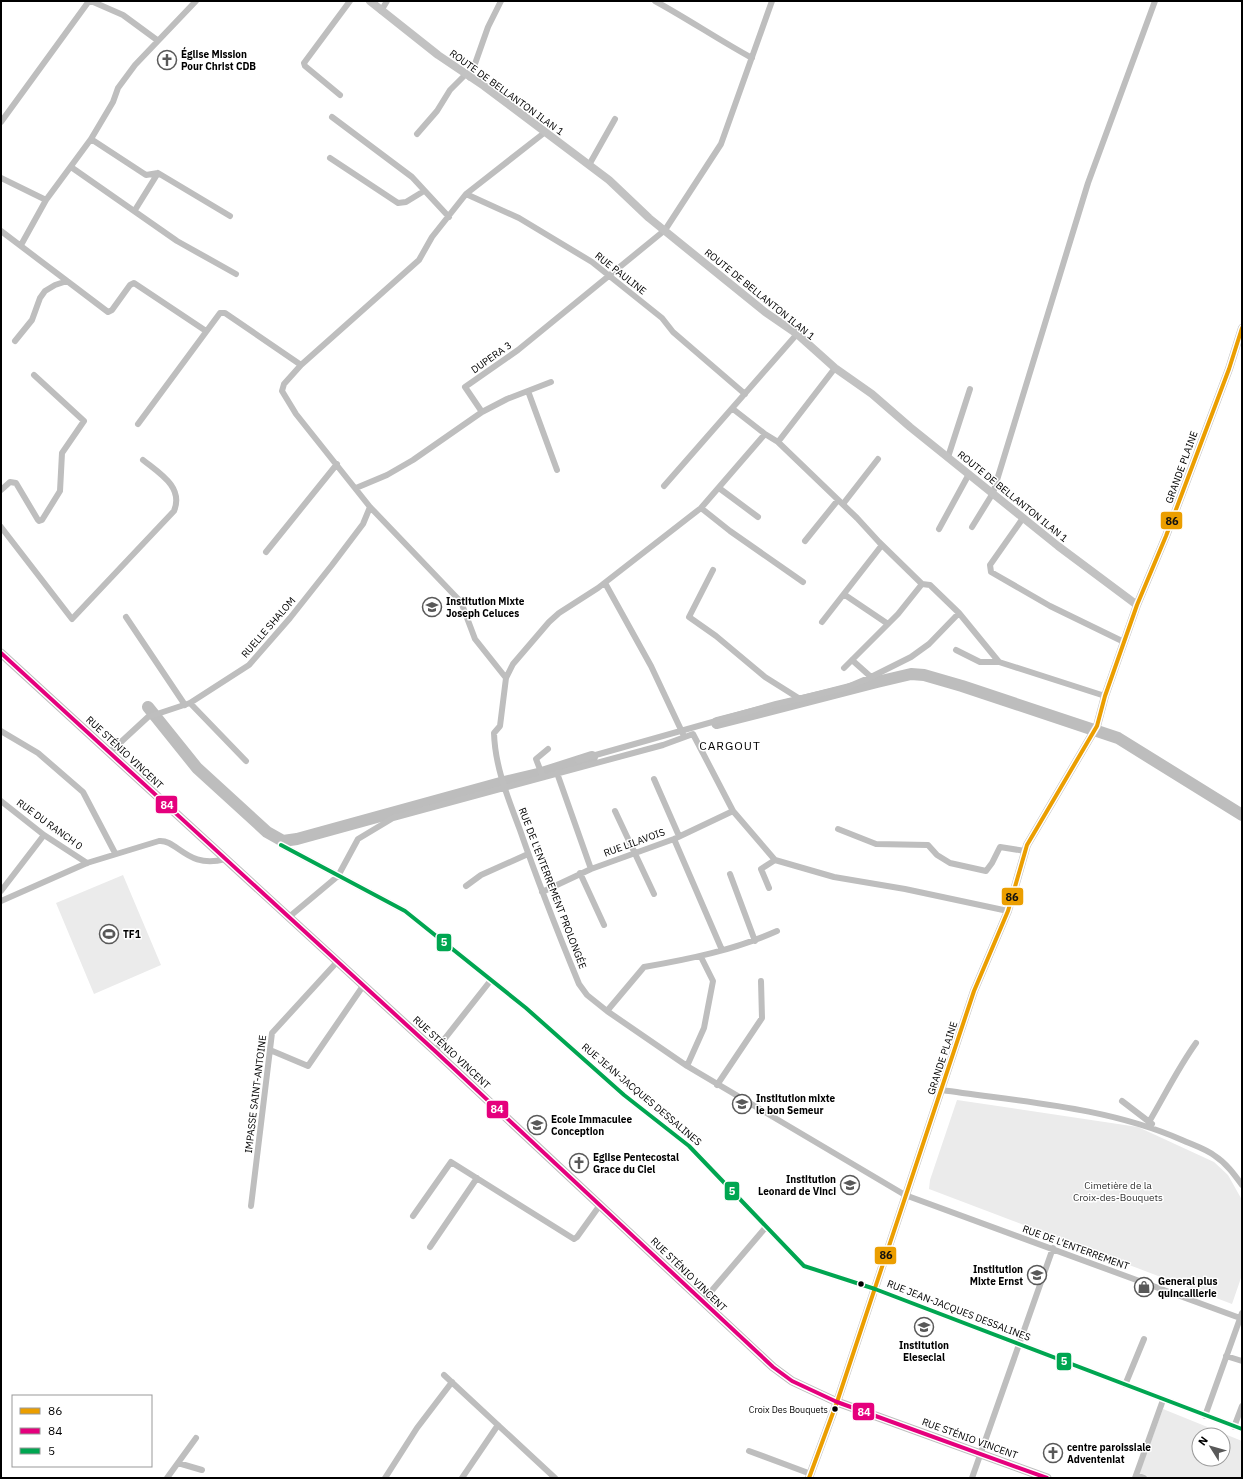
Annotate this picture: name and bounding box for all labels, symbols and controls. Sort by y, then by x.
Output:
place label: Église Mission Pour Christ CDB [181,46,256,73]
street label: ROUTE DE BELLANTON ILAN 1 [447,47,566,138]
church icon: Église Mission Pour Christ CDB [156,49,178,71]
street label: ROUTE DE BELLANTON ILAN 1 [702,246,817,343]
street label: RUE PAULINE [592,249,649,298]
street label: DUPERA 3 [468,339,514,376]
street label: GRANDE PLAINE [1162,429,1201,505]
street label: ROUTE DE BELLANTON ILAN 1 [955,448,1070,545]
line badge: 86 [1160,511,1183,530]
text: 86 [1165,514,1179,528]
street label: RUELLE SHALOM [238,594,298,660]
place label: Institution Mixte Joseph Celuces [446,595,525,620]
school or university icon: Institution Mixte Joseph Celuces [421,596,443,618]
street label: RUE STÉNIO VINCENT [83,713,166,792]
district label: CARGOUT [699,738,761,753]
line badge: 84 [155,795,178,814]
street label: RUE DU RANCH 0 [14,796,85,853]
text: 84 [160,798,174,812]
street label: RUE DE L'ENTERREMENT PROLONGÉE [516,806,589,971]
street label: RUE LILAVOIS [602,825,667,860]
line badge: 86 [1001,887,1024,906]
text: 86 [1005,890,1019,904]
sports icon: TF1 [98,923,120,945]
place label: TF1 [123,928,141,941]
line badge: 5 [436,933,452,952]
text: 5 [441,935,448,949]
street label: RUE STÉNIO VINCENT [410,1013,493,1092]
street label: GRANDE PLAINE [925,1020,960,1096]
street label: IMPASSE SAINT-ANTOINE [242,1034,269,1154]
street label: RUE JEAN-JACQUES DESSALINES [579,1040,705,1149]
place label: Institution mixte le bon Semeur [756,1092,836,1117]
school or university icon: Institution mixte le bon Semeur [731,1093,753,1115]
line badge: 84 [486,1100,509,1119]
text: 84 [490,1102,504,1116]
place label: Ecole Immaculee Conception [551,1113,632,1138]
school or university icon: Ecole Immaculee Conception [526,1114,548,1136]
place label: Eglise Pentecostal Grace du Ciel [593,1151,679,1176]
church icon: Eglise Pentecostal Grace du Ciel [568,1152,590,1174]
place label: Institution Leonard de Vinci [758,1173,836,1198]
school or university icon: Institution Leonard de Vinci [839,1174,861,1196]
park label: Cimetière de la Croix-des-Bouquets [1073,1179,1163,1204]
line badge: 5 [724,1181,740,1201]
text: 5 [729,1184,736,1198]
street label: RUE DE L'ENTERREMENT [1021,1222,1131,1273]
street label: RUE STÉNIO VINCENT [648,1235,730,1314]
line badge: 86 [874,1246,897,1265]
text: 86 [879,1248,893,1262]
place label: Institution Mixte Ernst [970,1263,1023,1288]
school or university icon: Institution Mixte Ernst [1026,1264,1048,1286]
place label: General plus quincaillerie [1158,1275,1217,1300]
shop icon: General plus quincaillerie [1133,1276,1155,1298]
street label: RUE JEAN-JACQUES DESSALINES [885,1277,1033,1344]
unlabelled marker [856,1279,866,1289]
school or university icon: Institution Elesecial [913,1316,935,1338]
place label: Institution Elesecial [899,1339,949,1364]
line badge: 5 [1056,1352,1072,1371]
text: 5 [1061,1354,1068,1368]
legend [12,1395,152,1467]
line badge: 84 [852,1402,875,1421]
text: 86 [48,1403,62,1418]
place label: Croix Des Bouquets [749,1404,828,1415]
marker: Croix Des Bouquets [830,1404,840,1414]
text: 84 [857,1405,871,1419]
street label: RUE STÉNIO VINCENT [920,1415,1020,1462]
text: 84 [48,1423,62,1438]
north arrow [1191,1427,1231,1467]
text: N [1195,1434,1211,1448]
place label: centre paroissiale Adventeniat [1067,1441,1151,1466]
church icon: centre paroissiale Adventeniat [1042,1442,1064,1464]
text: 5 [48,1443,55,1458]

